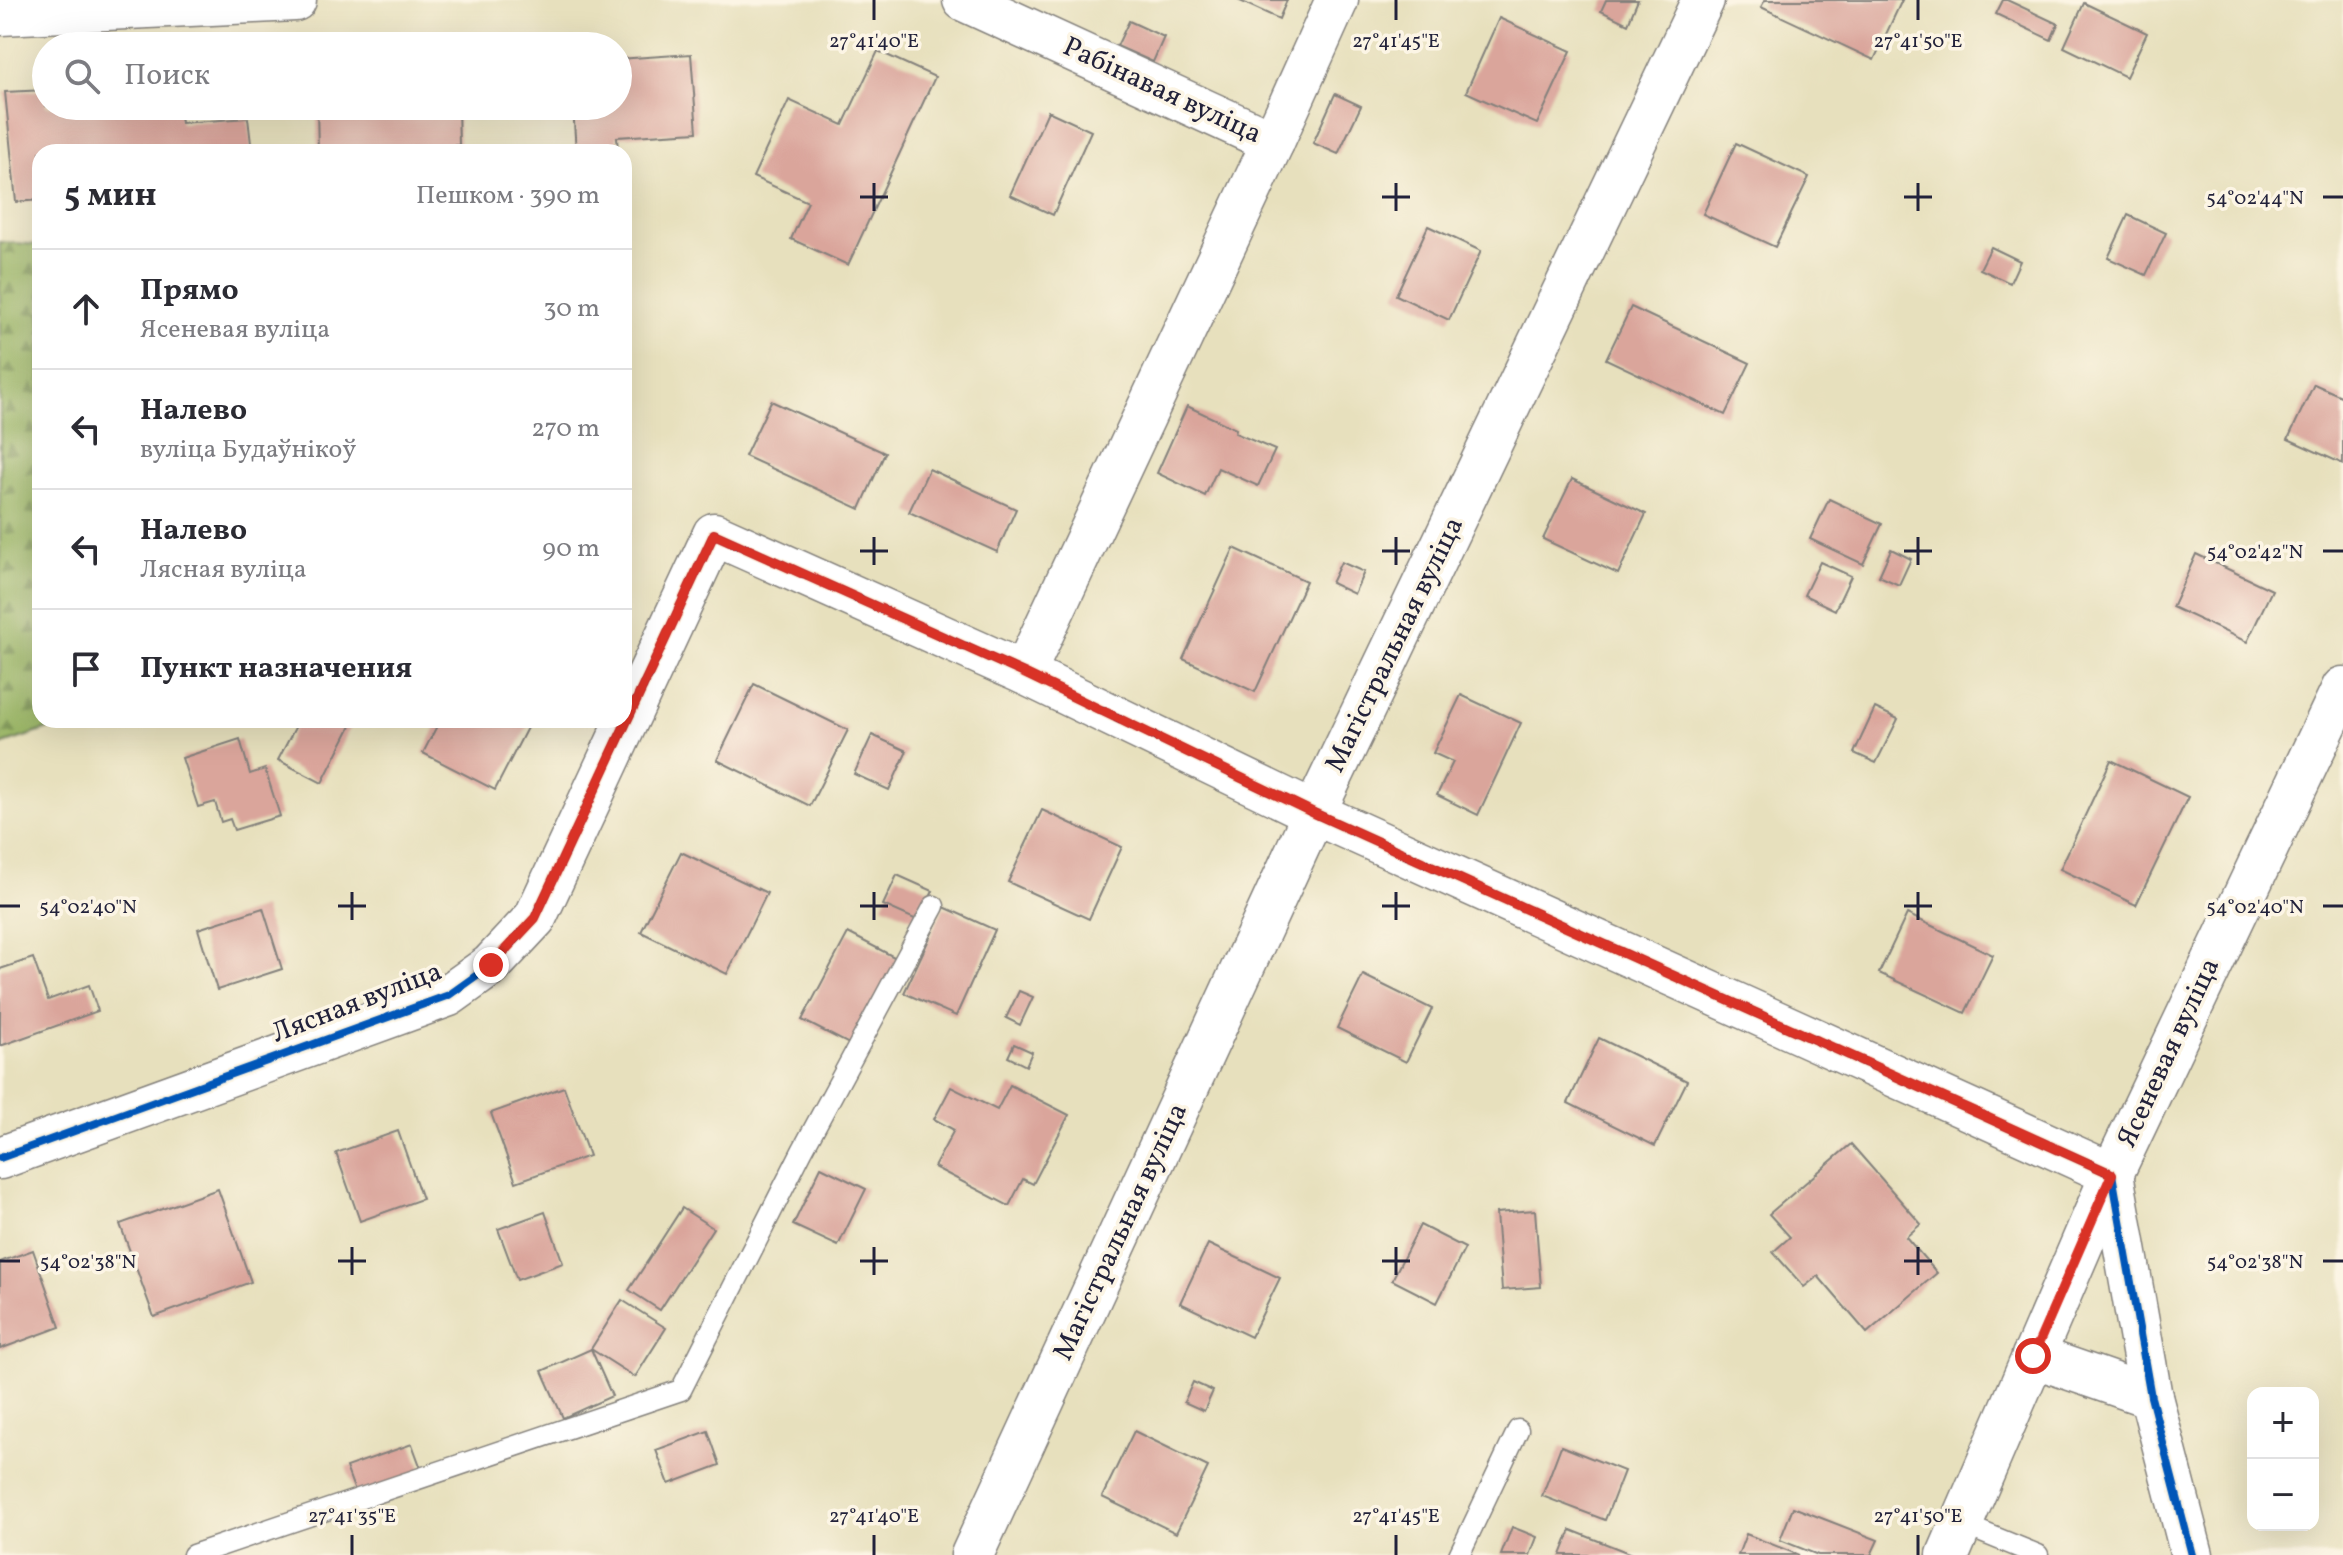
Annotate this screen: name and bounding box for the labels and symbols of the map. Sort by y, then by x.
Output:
text: 27°41'40"E [829,28,919,56]
street label: Рабінавая вуліца [1056,28,1268,154]
text: 27°41'45"E [1352,28,1440,56]
text: 27°41'50"E [1873,28,1963,56]
text: 54°02'44"N [2206,185,2304,213]
street label: Магістральная вуліца [1316,511,1474,779]
text: 54°02'42"N [2207,539,2304,567]
text: 54°02'40"N [39,894,137,922]
text: 54°02'40"N [2206,894,2304,922]
route end [473,947,509,983]
street label: Ясеневая вуліца [2108,952,2230,1154]
street label: Лясная вуліца [266,953,448,1053]
street label: Магістральная вуліца [1044,1097,1198,1367]
text: 54°02'38"N [40,1249,136,1277]
text: 54°02'38"N [2207,1249,2303,1277]
route start [2015,1338,2051,1374]
text: 27°41'35"E [308,1503,396,1531]
text: 27°41'40"E [829,1503,919,1531]
text: 27°41'45"E [1352,1503,1440,1531]
text: 27°41'50"E [1873,1503,1963,1531]

